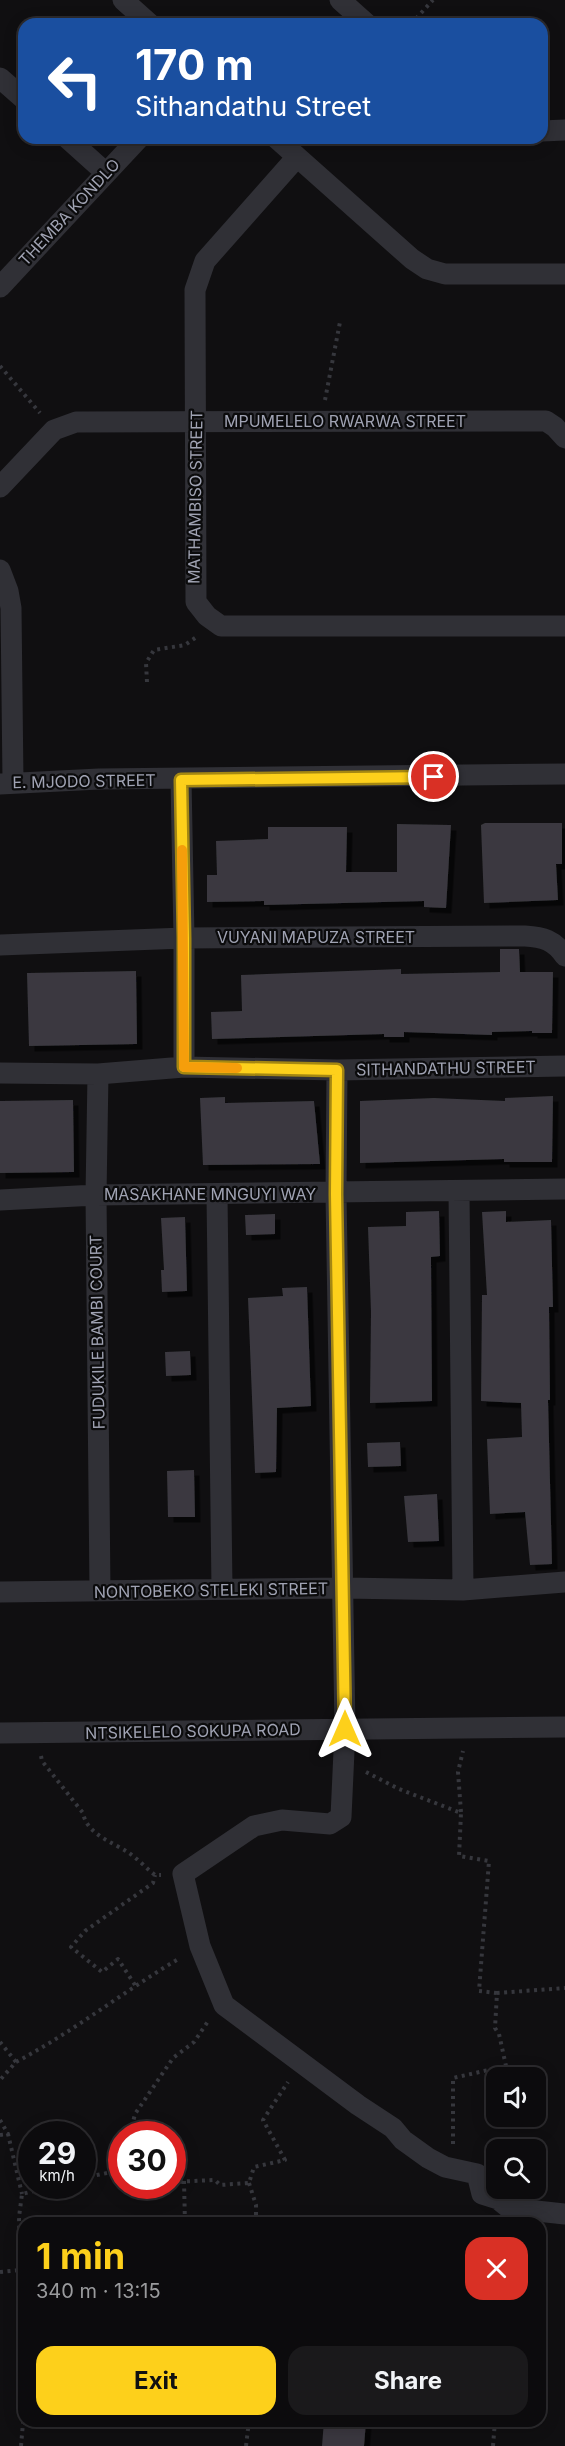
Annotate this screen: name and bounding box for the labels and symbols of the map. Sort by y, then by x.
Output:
street label: THEMBA KONDLO [14,154,124,270]
street label: MATHAMBISO STREET [183,410,207,584]
street label: MPUMELELO RWARWA STREET [224,411,466,431]
pin [408,751,459,802]
street label: E. MJODO STREET [12,770,156,792]
street label: VUYANI MAPUZA STREET [217,927,415,947]
street label: SITHANDATHU STREET [356,1056,536,1080]
street label: MASAKHANE MNGUYI WAY [104,1184,316,1204]
street label: FUDUKILE BAMBI COURT [85,1234,109,1430]
street label: NONTOBEKO STELEKI STREET [94,1578,328,1602]
position arrow [313,1697,377,1761]
street label: NTSIKELELO SOKUPA ROAD [85,1719,301,1743]
speed limit sign: 30 [108,2121,186,2199]

